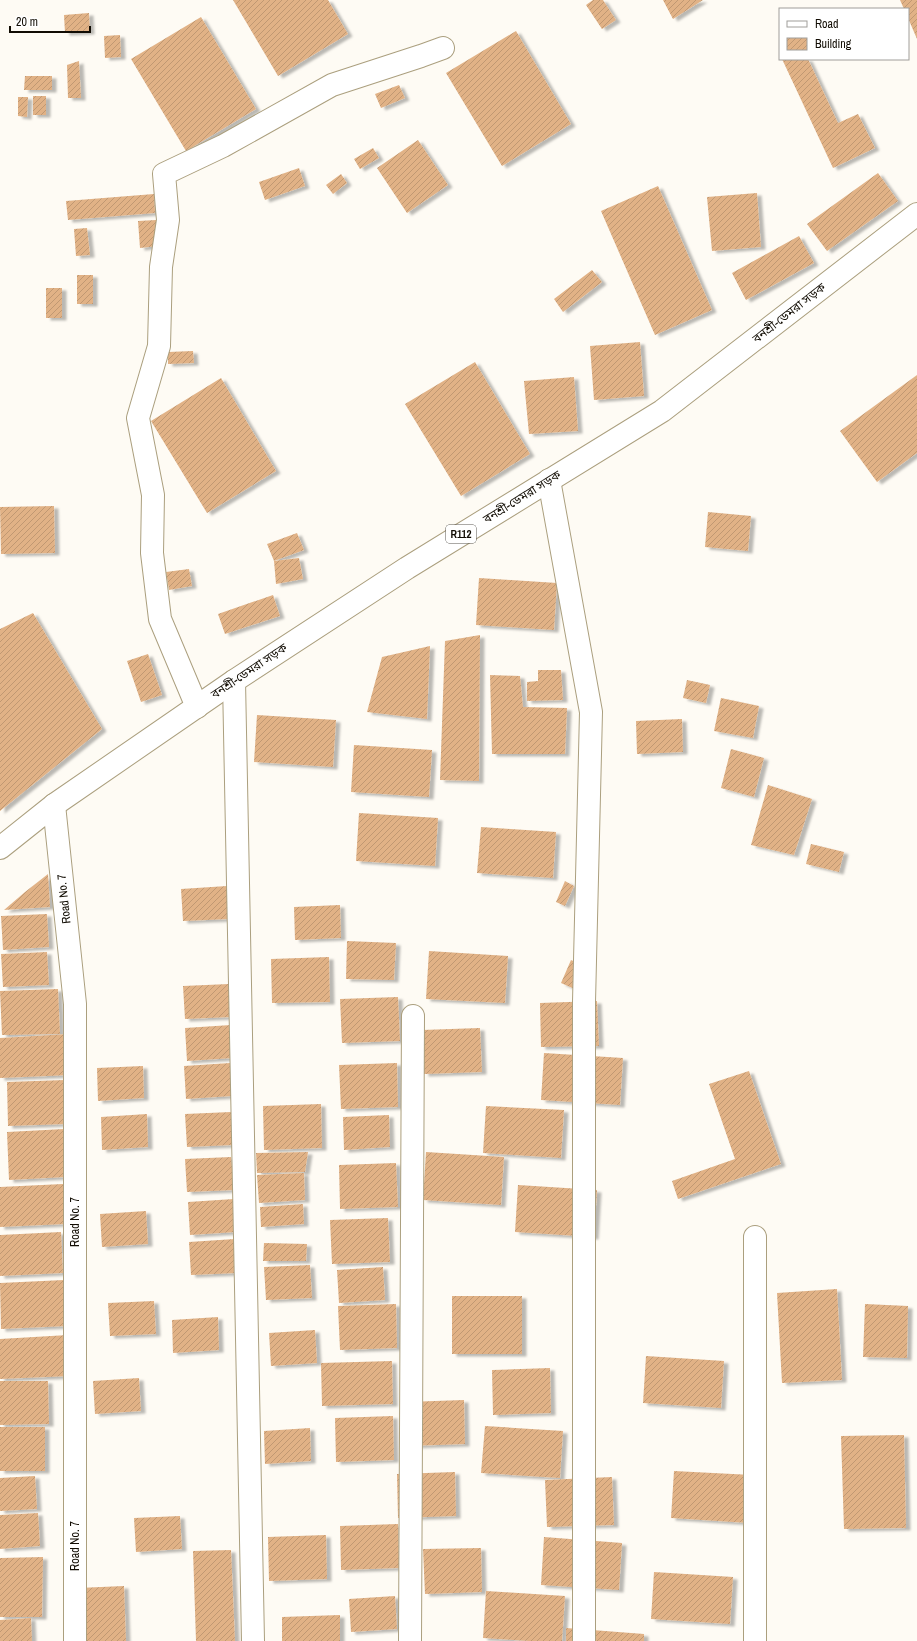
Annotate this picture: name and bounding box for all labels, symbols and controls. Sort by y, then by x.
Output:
scale bar [10,8,90,34]
legend [779,8,909,60]
text: 20 m [16,14,38,30]
text: Road [815,16,839,32]
text: Building [815,36,852,52]
street label: বনশ্রী-ডেমরা সড়ক [748,279,829,347]
street label: বনশ্রী-ডেমরা সড়ক [479,467,564,528]
road number: R112 [446,525,476,543]
street label: বনশ্রী-ডেমরা সড়ক [207,639,290,703]
street label: Road No. 7 [53,873,75,925]
street label: Road No. 7 [67,1197,83,1247]
street label: Road No. 7 [67,1521,83,1571]

